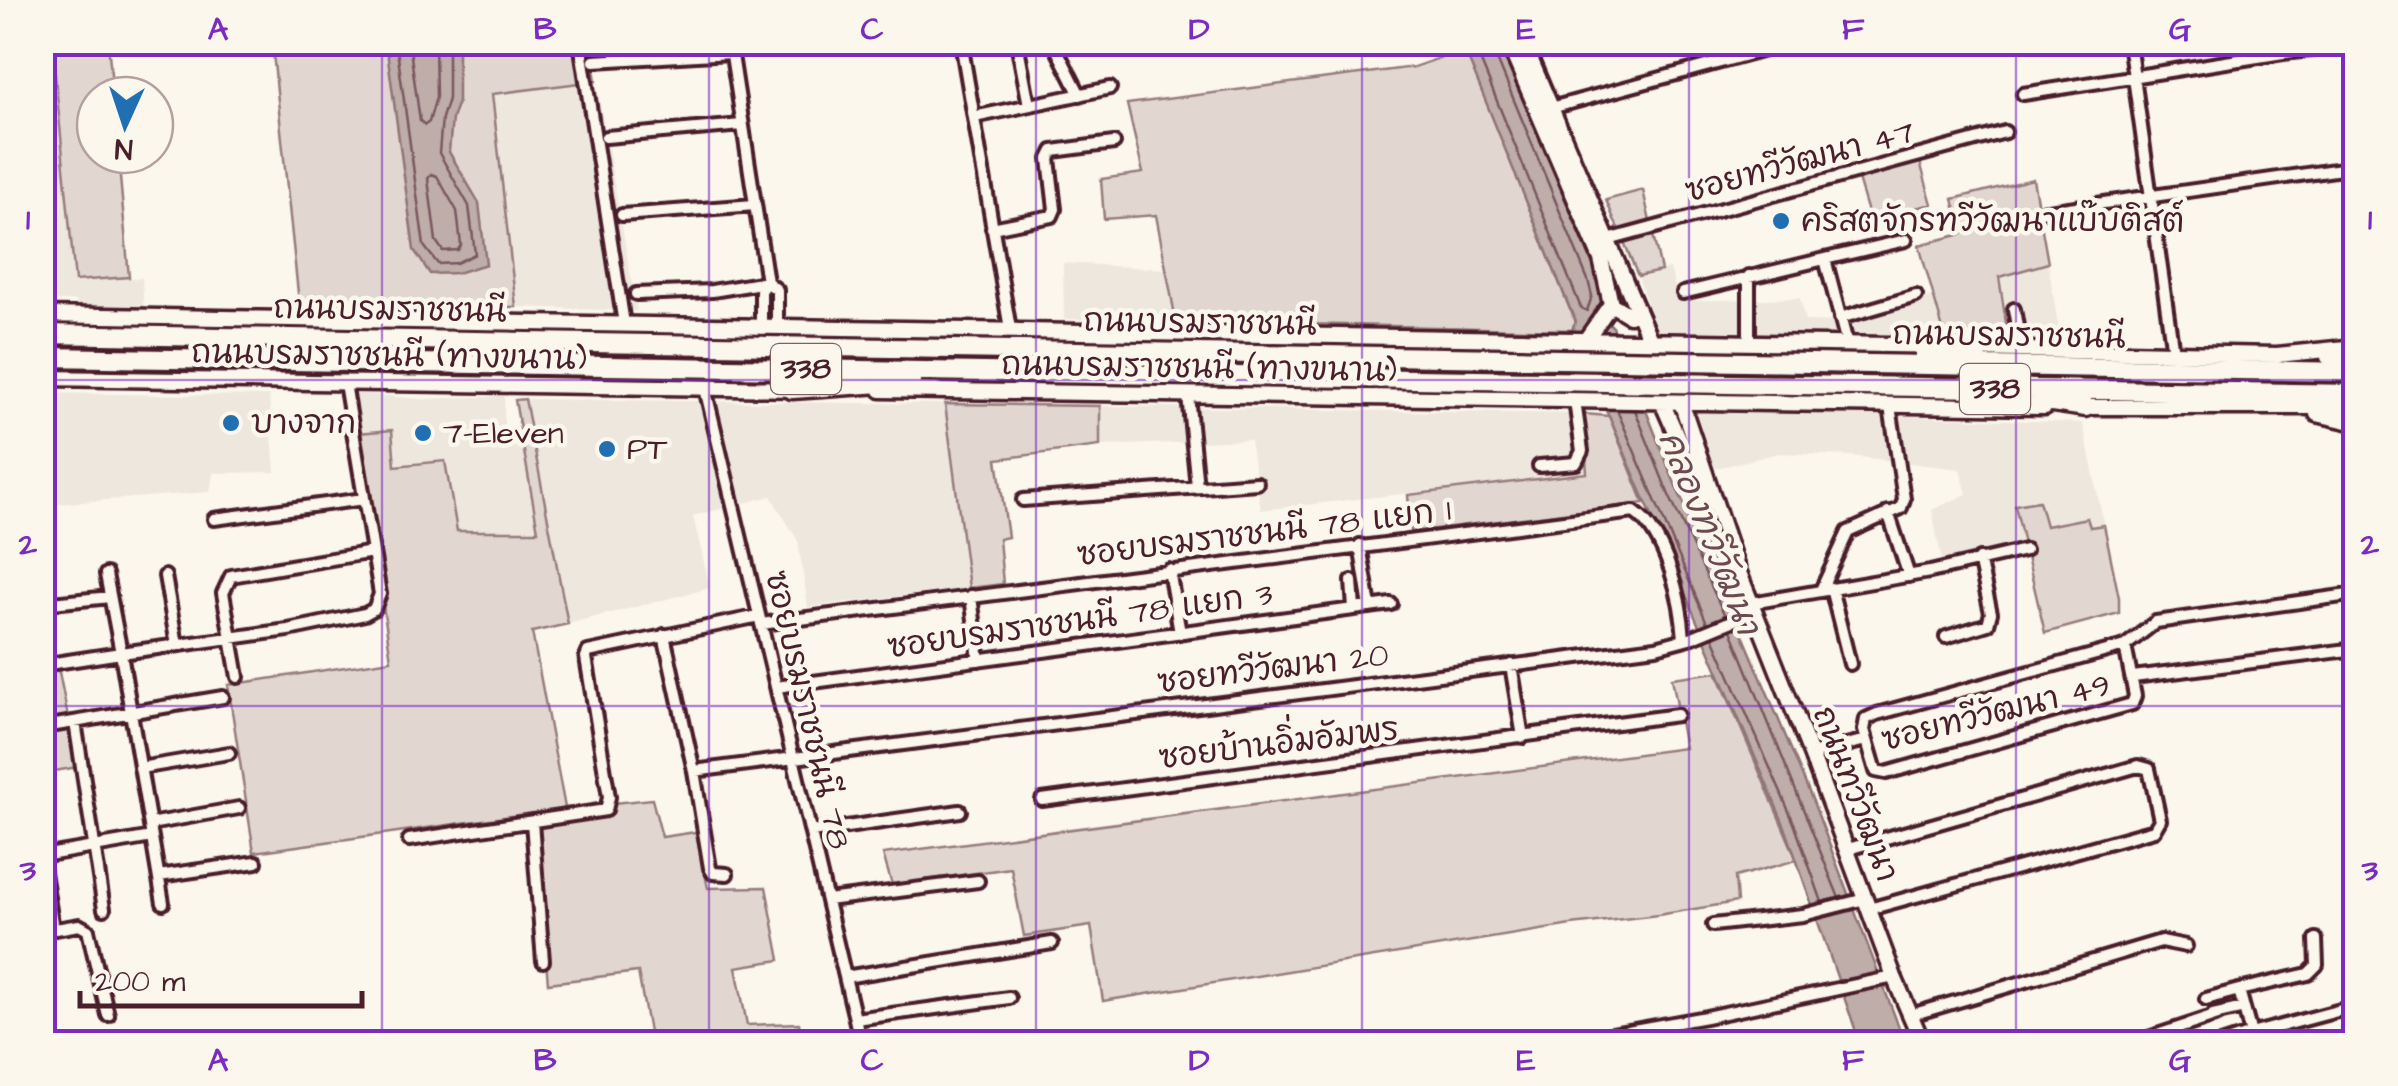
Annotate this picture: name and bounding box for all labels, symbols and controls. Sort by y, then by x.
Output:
text: A [208,7,229,52]
text: B [534,7,557,52]
text: C [861,7,884,52]
text: D [1189,7,1210,52]
text: E [1517,7,1536,52]
text: F [1842,7,1865,52]
text: G [2169,7,2192,52]
north arrow [75,75,175,175]
street label: ซอยทวีวัฒนา 47 [1680,110,1920,214]
text: N [114,129,134,168]
text: 1 [26,197,30,242]
text: 1 [2368,197,2372,242]
place label: คริสตจักรทวีวัฒนาแบ๊บติสต์ [1801,199,2184,244]
marker: คริสตจักรทวีวัฒนาแบ๊บติสต์ [1770,210,1792,232]
street label: ถนนบรมราชชนนี [273,285,507,335]
street label: ถนนบรมราชชนนี [1083,298,1317,348]
street label: ถนนบรมราชชนนี [1892,311,2126,361]
street label: ถนนบรมราชชนนี (ทางขนาน) [191,330,587,382]
street label: ถนนบรมราชชนนี (ทางขนาน) [1001,342,1397,394]
road number: 338 [771,344,841,394]
road number: 338 [1960,364,2030,414]
place label: บางจาก [251,401,356,446]
place label: 7-Eleven [443,411,564,456]
marker: บางจาก [220,412,242,434]
marker: 7-Eleven [412,422,434,444]
water label: คลองทวีวัฒนา [1646,424,1773,644]
place label: PT [627,427,667,472]
marker: PT [596,438,618,460]
street label: ซอยบรมราชชนนี 78 แยก 1 [1075,488,1453,578]
text: 2 [18,522,38,567]
text: 2 [2360,522,2380,567]
street label: ซอยบรมราชชนนี 78 [753,566,861,854]
street label: ซอยบรมราชชนนี 78 แยก 3 [885,572,1275,670]
street label: ซอยทวีวัฒนา 20 [1155,633,1391,705]
street label: ซอยทวีวัฒนา 49 [1877,663,2115,763]
street label: ซอยบ้านอิ่มอัมพร [1156,700,1402,781]
street label: ถนนทวีวัฒนา [1801,700,1909,888]
text: 3 [19,848,37,893]
text: 3 [2361,848,2379,893]
scale bar [80,946,362,1008]
text: 200 m [95,961,186,1003]
text: A [208,1038,229,1083]
text: B [534,1038,557,1083]
text: C [861,1038,884,1083]
text: D [1189,1038,1210,1083]
text: E [1517,1038,1536,1083]
text: F [1842,1038,1865,1083]
text: G [2169,1038,2192,1083]

